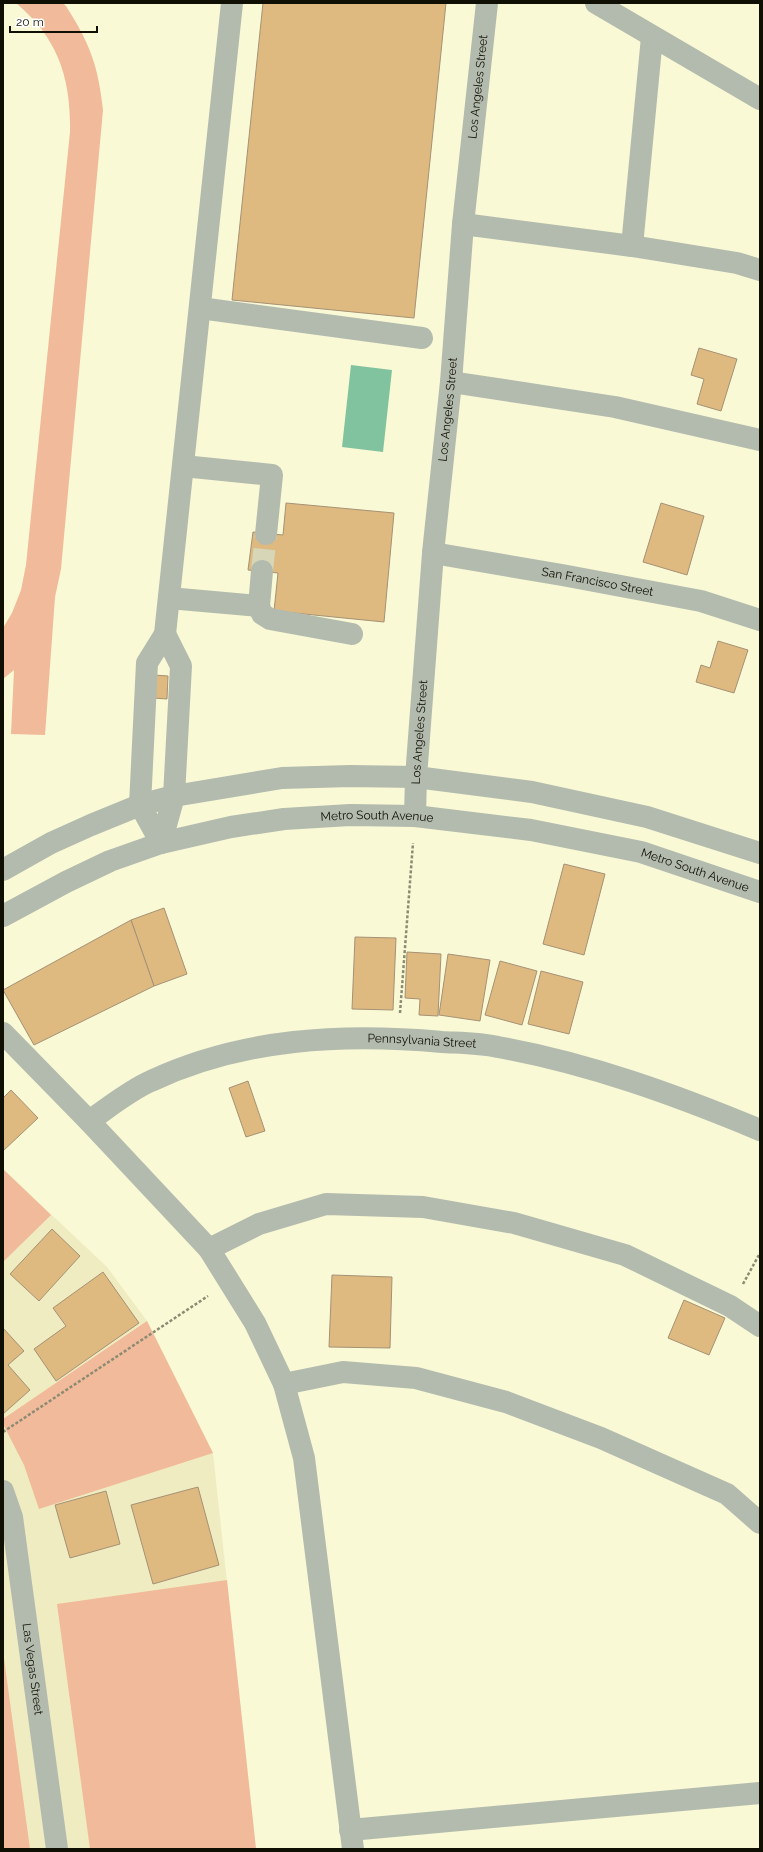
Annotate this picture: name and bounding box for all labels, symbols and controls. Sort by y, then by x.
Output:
scale bar [10,8,97,34]
text: 20 m [16,15,44,29]
street label: Los Angeles Street [465,34,490,140]
street label: Los Angeles Street [436,357,460,462]
street label: San Francisco Street [541,565,655,599]
street label: Los Angeles Street [409,679,430,784]
street label: Metro South Avenue [320,808,434,825]
street label: Metro South Avenue [639,846,751,895]
street label: Pennsylvania Street [368,1031,477,1051]
street label: Las Vegas Street [19,1622,46,1716]

